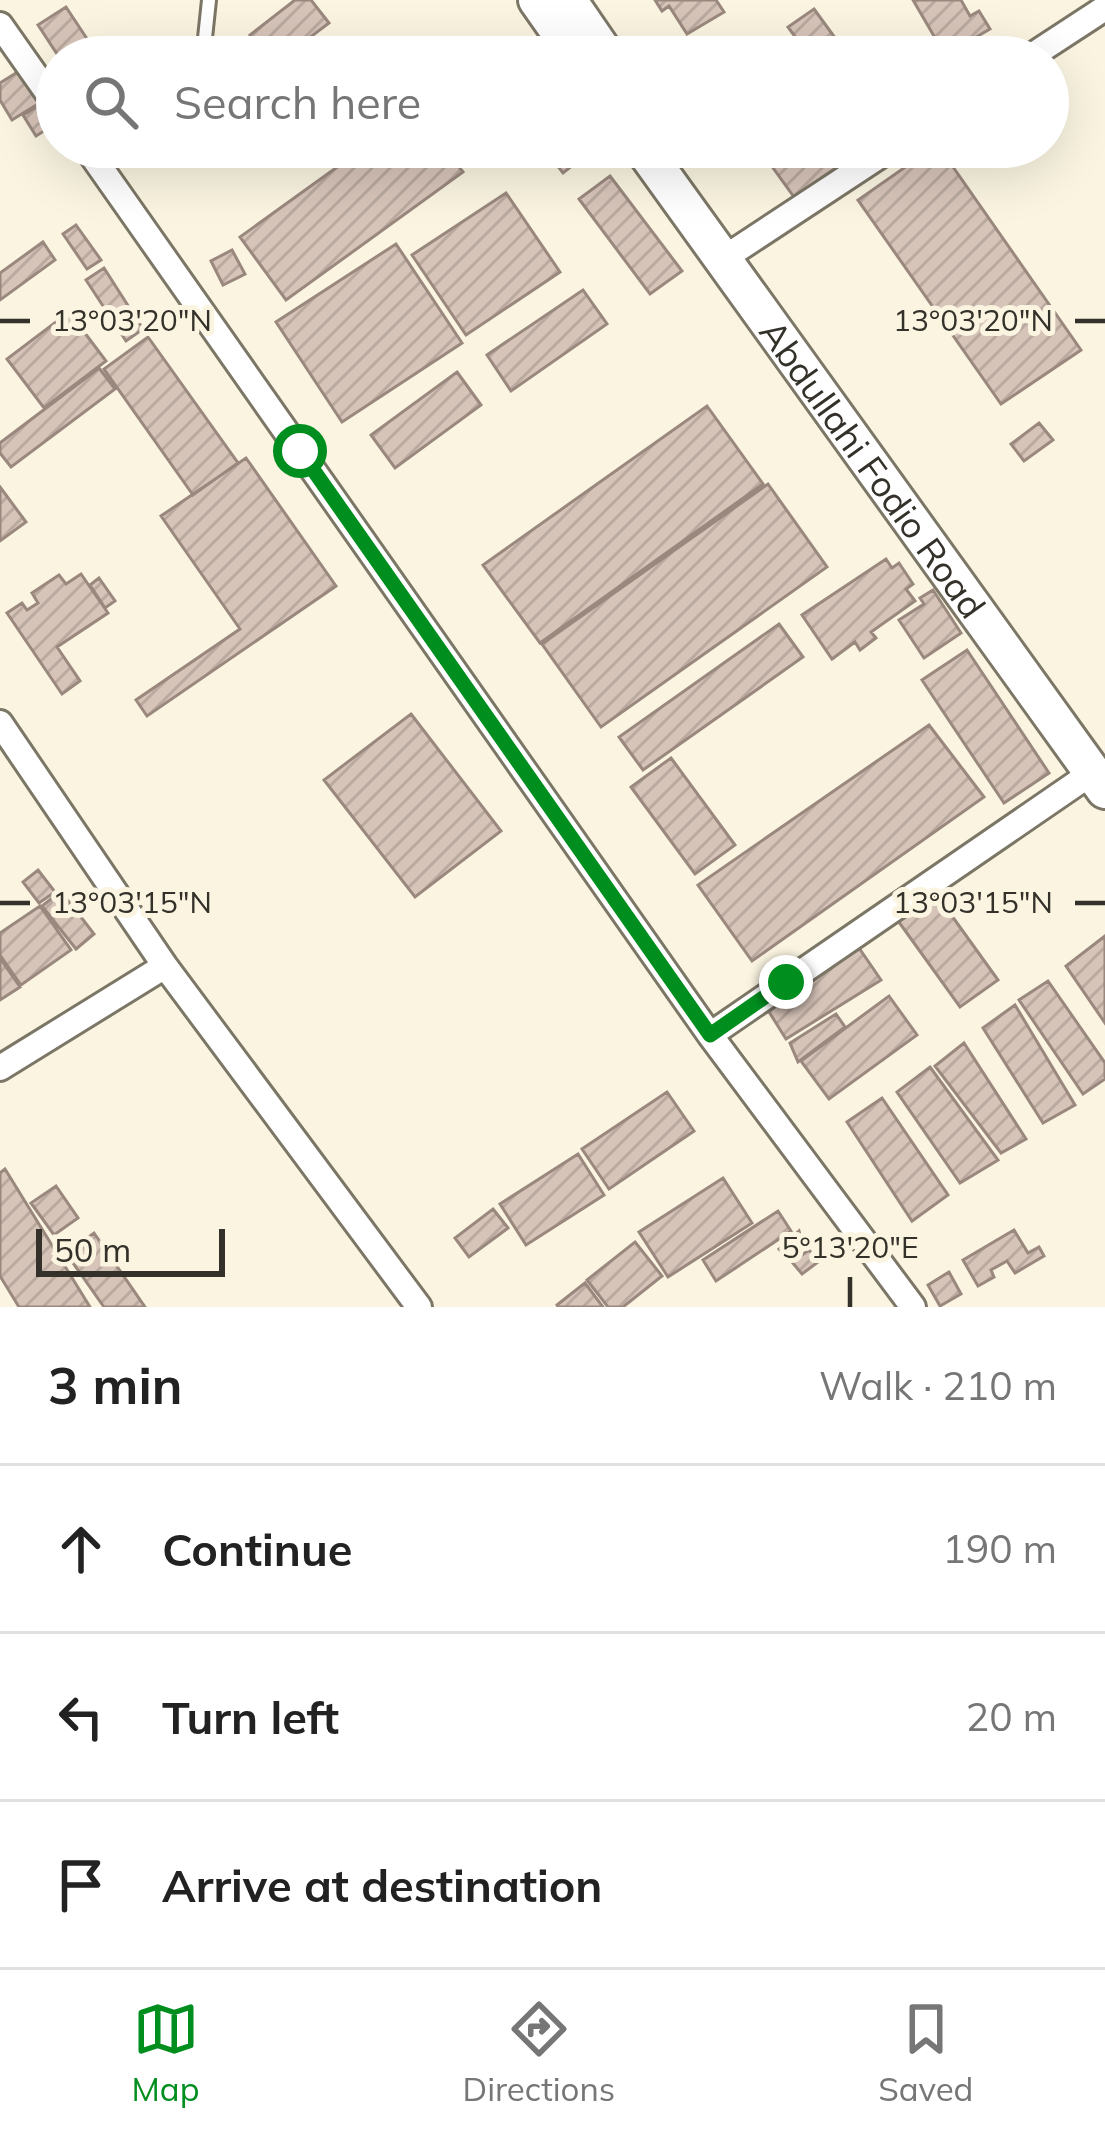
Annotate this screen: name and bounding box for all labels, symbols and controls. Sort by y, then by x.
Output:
search box [36,36,1069,168]
icon: search [78,69,144,135]
text: Search here [174,74,421,130]
text: 13°03'20"N [52,301,212,339]
text: 13°03'20"N [893,301,1053,339]
street label: Abdullahi Fodio Road [751,310,996,626]
route start [273,424,327,478]
text: 13°03'15"N [52,883,212,921]
text: 13°03'15"N [893,883,1053,921]
route end [759,955,813,1009]
scale bar [36,1223,225,1276]
text: 5°13'20"E [781,1228,919,1266]
text: 50 m [54,1229,131,1270]
text: 3 min [48,1353,183,1417]
text: Walk · 210 m [819,1361,1057,1410]
icon: ahead [48,1516,114,1582]
text: Continue [162,1521,352,1577]
text: 190 m [942,1524,1057,1573]
icon: left [48,1684,114,1750]
text: Turn left [162,1689,339,1745]
text: 20 m [966,1692,1057,1741]
icon: arrive [48,1852,114,1918]
text: Arrive at destination [162,1857,602,1913]
tab: Map [132,1996,199,2109]
tab: Directions [463,1996,615,2109]
tab: Saved [878,1996,973,2109]

